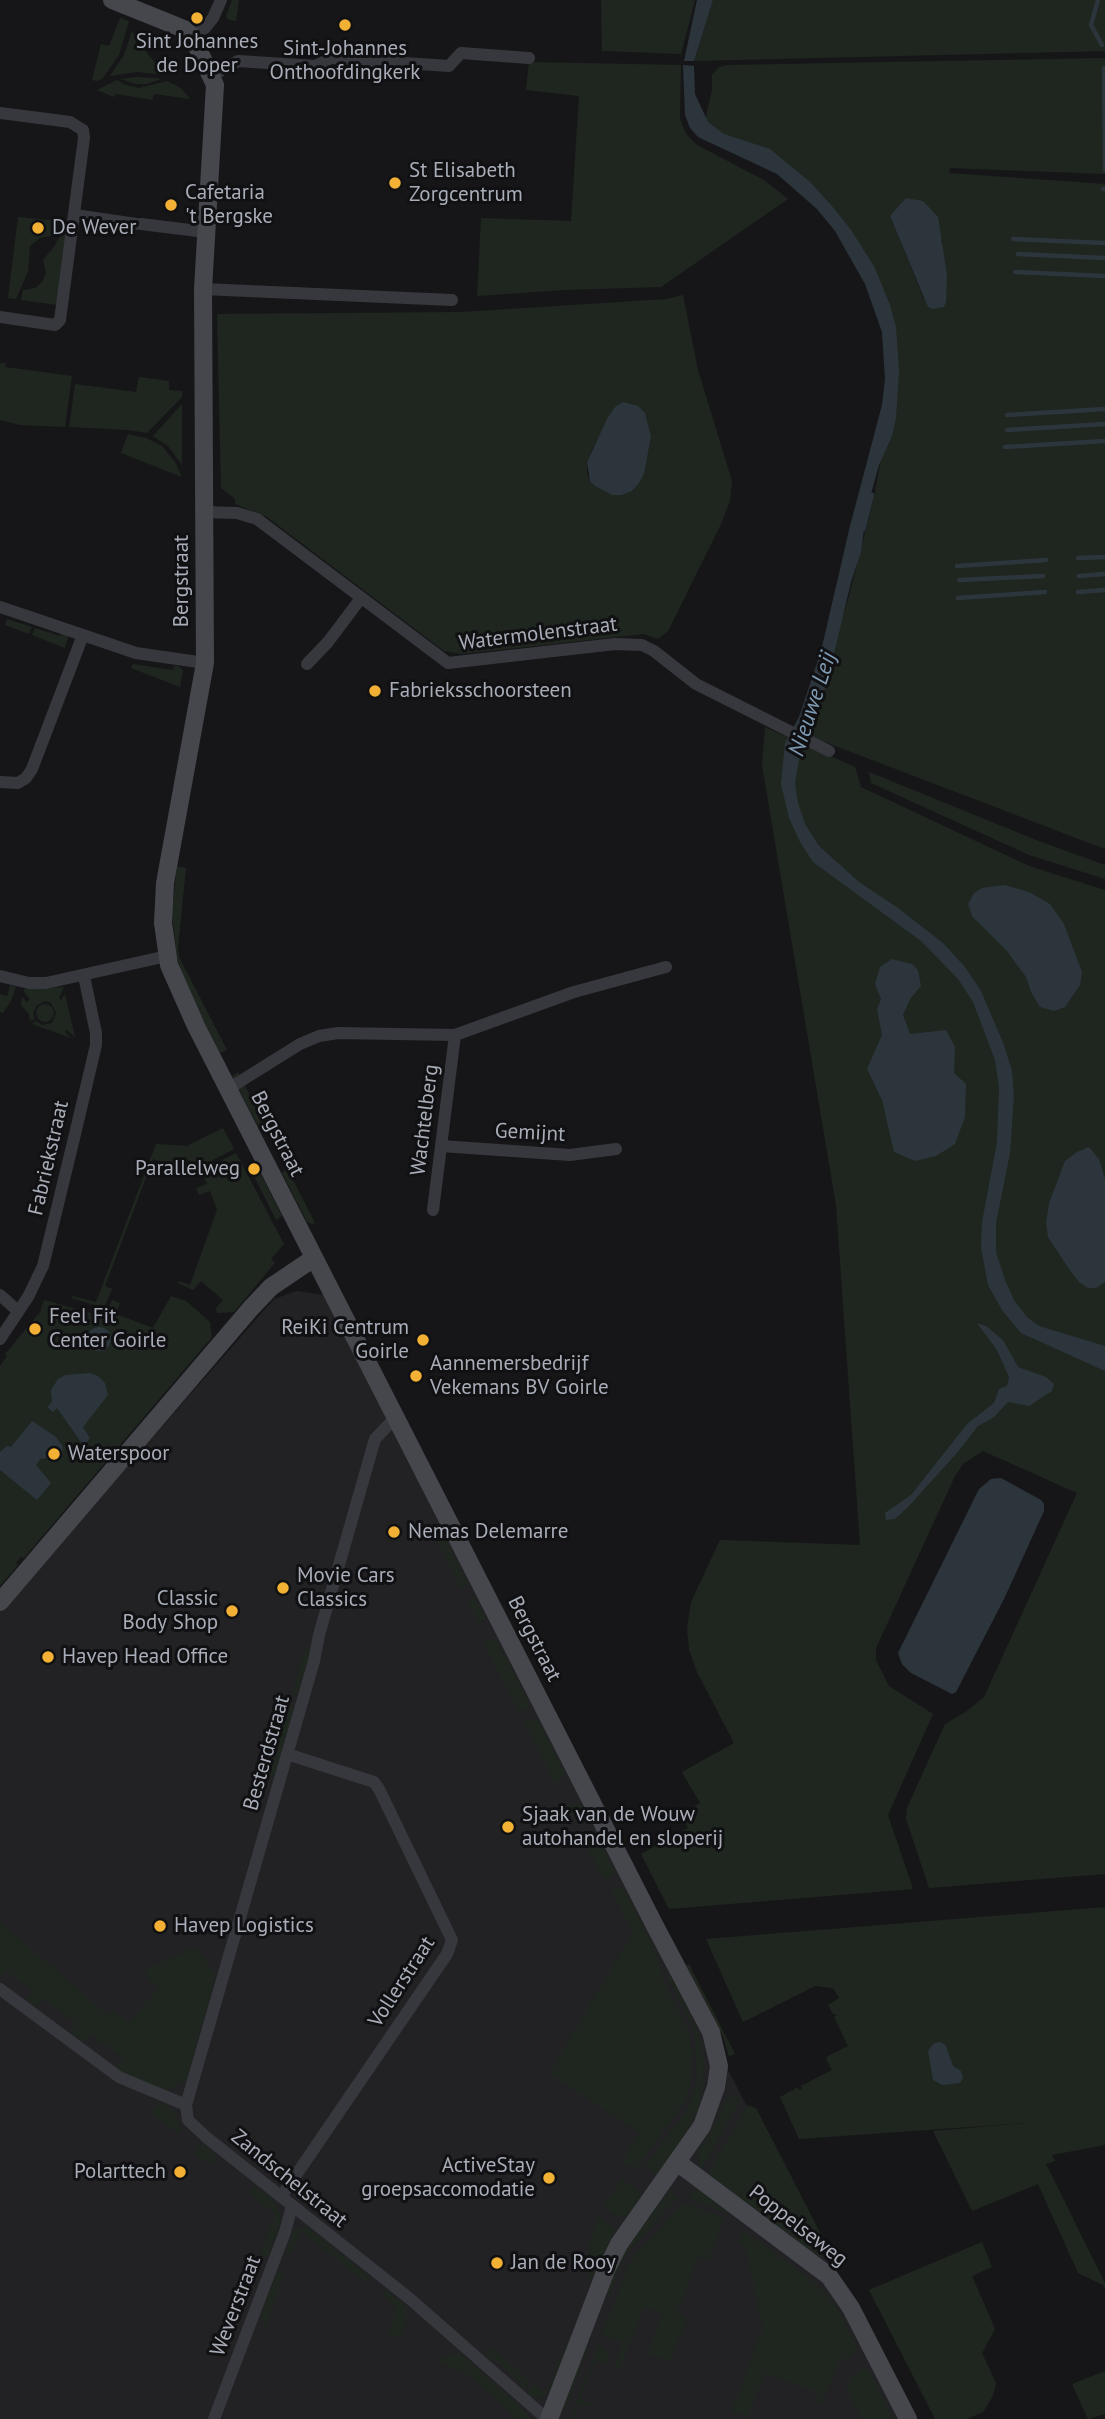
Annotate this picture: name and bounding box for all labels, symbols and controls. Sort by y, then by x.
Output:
marker: Sint Johannes de Doper [189,10,205,26]
marker: Sint-Johannes Onthoofdingkerk [337,17,353,33]
place label: Sint Johannes de Doper [136,29,258,79]
place label: Sint-Johannes Onthoofdingkerk [270,36,420,86]
place label: St Elisabeth Zorgcentrum [409,158,523,208]
marker: St Elisabeth Zorgcentrum [387,175,403,191]
place label: Cafetaria 't Bergske [185,180,273,230]
marker: Cafetaria 't Bergske [163,197,179,213]
place label: De Wever [52,215,136,241]
marker: De Wever [30,220,46,236]
street label: Bergstraat [169,535,195,627]
street label: Watermolenstraat [457,612,619,656]
water label: Nieuwe Leij [783,648,843,760]
place label: Fabrieksschoorsteen [389,678,572,704]
marker: Fabrieksschoorsteen [367,683,383,699]
street label: Wachtelberg [406,1063,444,1177]
street label: Bergstraat [245,1087,309,1181]
street label: Fabriekstraat [24,1098,74,1218]
street label: Gemijnt [494,1119,566,1147]
place label: Parallelweg [135,1156,240,1182]
marker: Parallelweg [246,1161,262,1177]
place label: Feel Fit Center Goirle [49,1304,166,1354]
place label: ReiKi Centrum Goirle [281,1315,409,1365]
marker: Feel Fit Center Goirle [27,1321,43,1337]
marker: ReiKi Centrum Goirle [415,1332,431,1348]
place label: Aannemersbedrijf Vekemans BV Goirle [430,1351,609,1401]
marker: Aannemersbedrijf Vekemans BV Goirle [408,1368,424,1384]
place label: Waterspoor [68,1441,169,1467]
marker: Waterspoor [46,1446,62,1462]
place label: Nemas Delemarre [408,1519,568,1545]
marker: Nemas Delemarre [386,1524,402,1540]
place label: Movie Cars Classics [297,1563,395,1613]
marker: Movie Cars Classics [275,1580,291,1596]
place label: Classic Body Shop [123,1586,218,1636]
street label: Bergstraat [502,1592,566,1686]
marker: Classic Body Shop [224,1603,240,1619]
place label: Havep Head Office [62,1644,228,1670]
marker: Havep Head Office [40,1649,56,1665]
street label: Besterdstraat [239,1692,295,1814]
place label: Sjaak van de Wouw autohandel en sloperij [522,1802,723,1852]
marker: Sjaak van de Wouw autohandel en sloperij [500,1819,516,1835]
place label: Havep Logistics [174,1913,314,1939]
marker: Havep Logistics [152,1918,168,1934]
street label: Vollerstraat [363,1932,441,2032]
street label: Zandschelstraat [226,2125,352,2233]
place label: ActiveStay groepsaccomodatie [361,2153,535,2203]
place label: Polarttech [74,2159,166,2185]
marker: Polarttech [172,2164,188,2180]
marker: ActiveStay groepsaccomodatie [541,2170,557,2186]
street label: Poppelseweg [744,2180,852,2272]
place label: Jan de Rooy [511,2250,616,2276]
street label: Weverstraat [205,2252,267,2360]
marker: Jan de Rooy [489,2255,505,2271]

